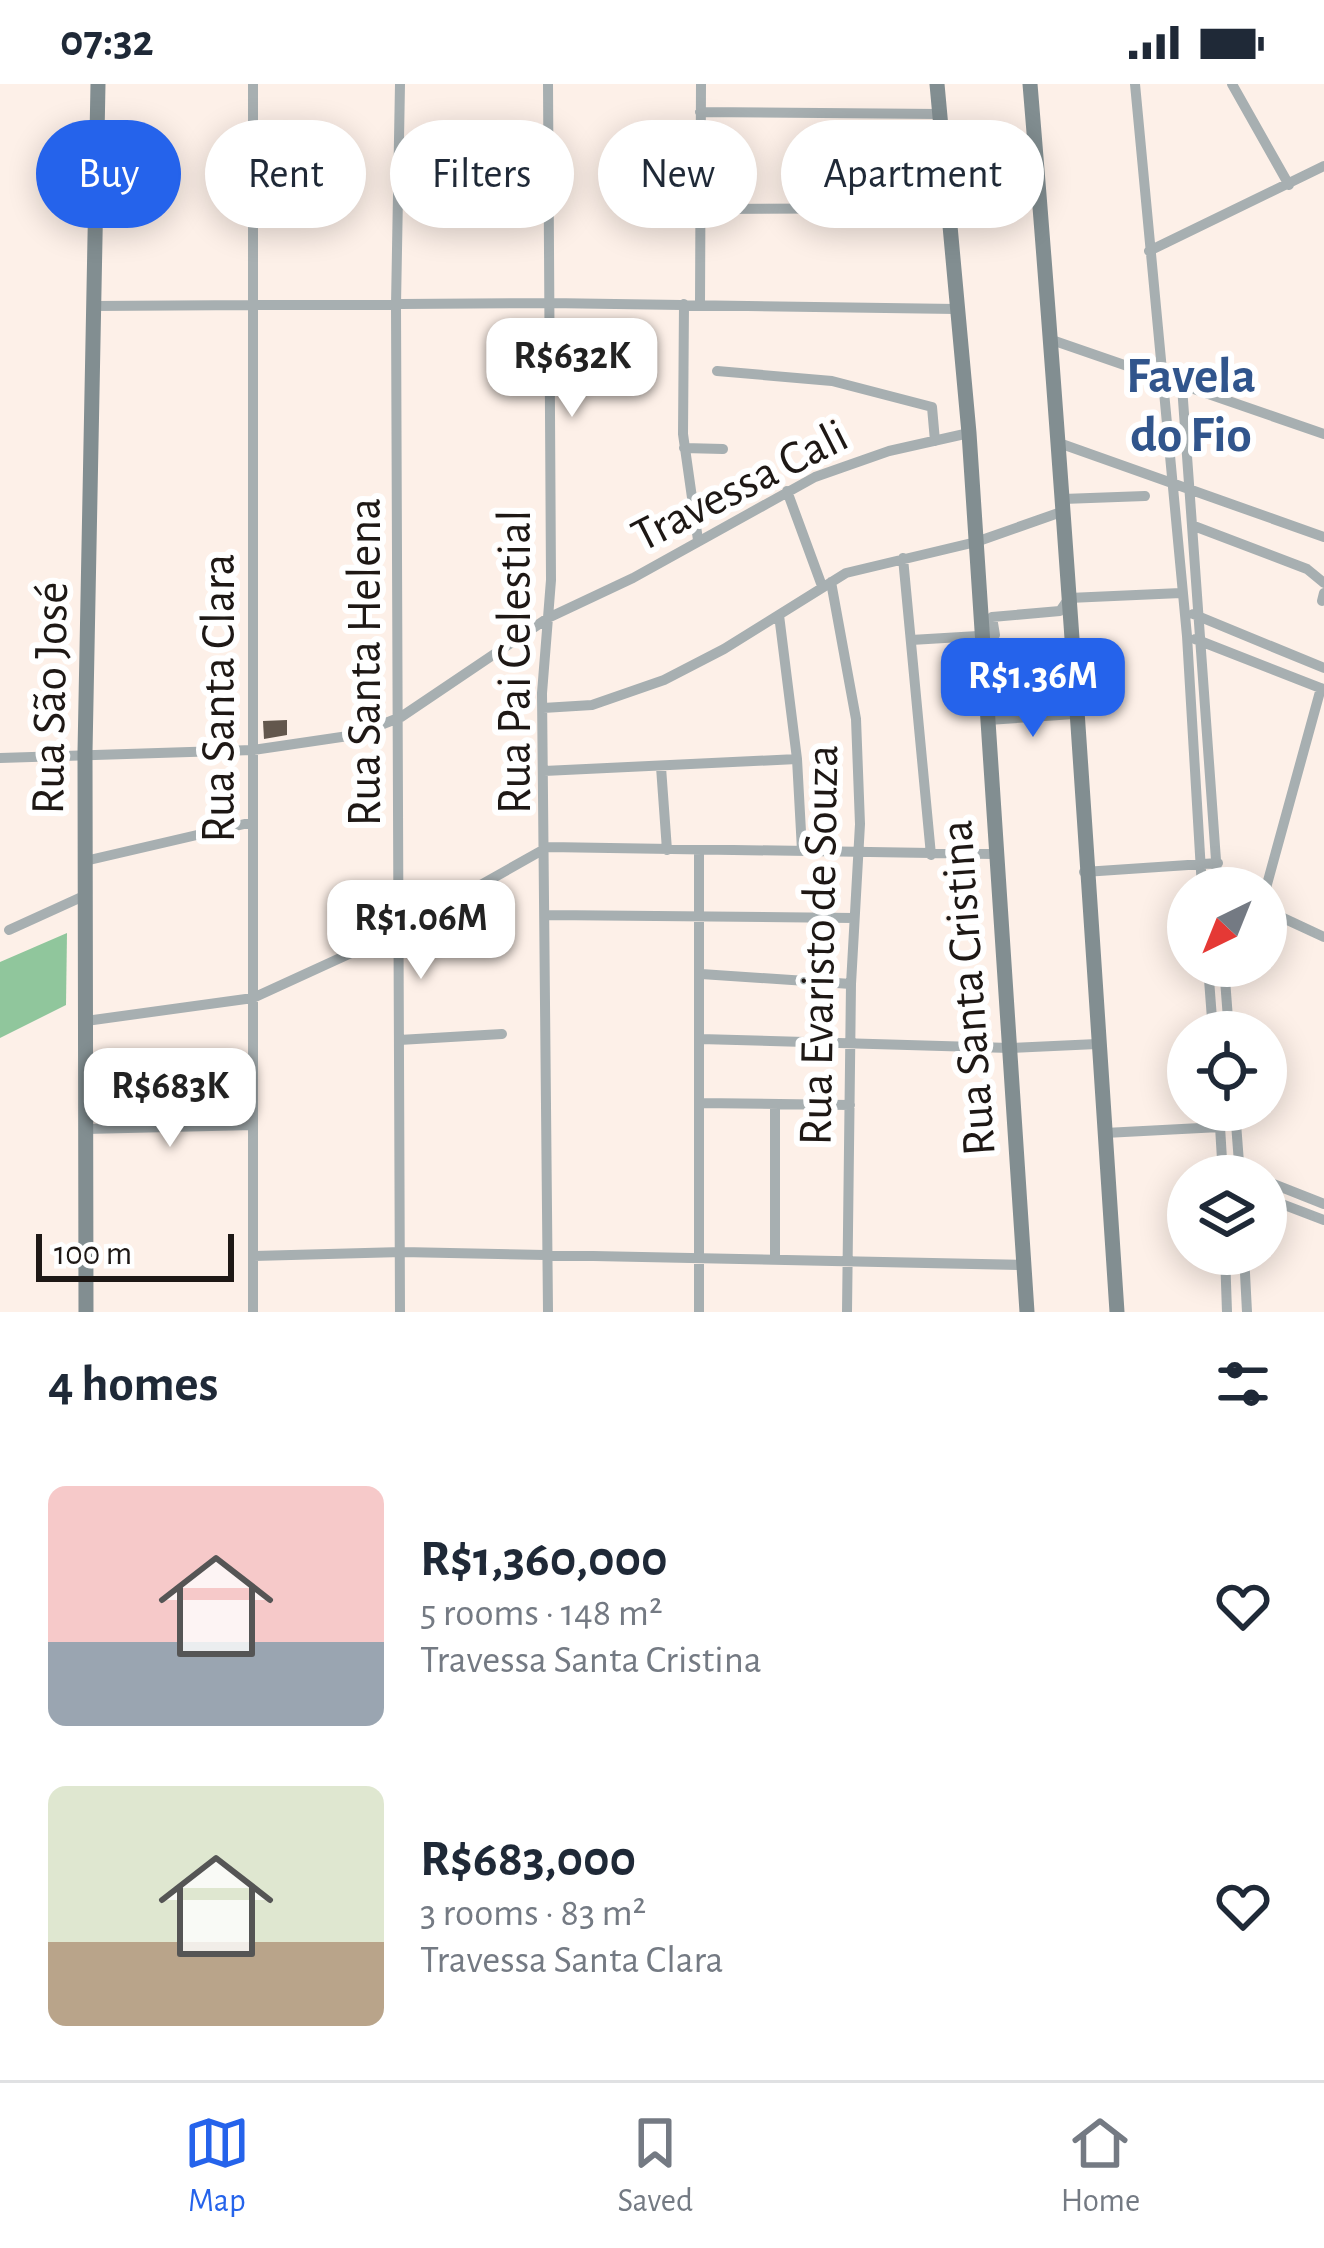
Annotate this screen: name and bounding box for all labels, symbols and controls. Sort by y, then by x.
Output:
text: 07:32 [60,19,154,64]
chip: Buy [36,120,181,228]
chip: Rent [205,120,366,228]
chip: Filters [390,120,574,228]
chip: New [598,120,757,228]
chip: Apartment [781,120,1044,228]
pin: R$632K [474,318,670,420]
text: R$632K [513,337,631,376]
district label: Favela do Fio [1126,351,1256,461]
street label: Travessa Cali [625,412,856,561]
street label: Rua Santa Helena [342,498,390,826]
street label: Rua Pai Celestial [492,510,540,814]
street label: Rua Santa Clara [196,553,244,843]
street label: Rua São José [25,581,77,815]
pin: R$1.36M [922,638,1144,740]
text: R$1.36M [968,657,1098,696]
street label: Rua Evaristo de Souza [793,744,847,1146]
street label: Rua Santa Cristina [933,818,1005,1157]
north arrow [1167,867,1287,987]
map controls [1167,867,1287,1275]
pin: R$1.06M [310,880,532,982]
text: R$1.06M [354,899,488,938]
button: locate [1167,1011,1287,1131]
pin: R$683K [72,1048,268,1150]
text: R$683K [111,1067,229,1106]
button: layers [1167,1155,1287,1275]
scale bar [36,1228,234,1281]
text: 100 m [54,1238,132,1271]
icon: filters [1210,1351,1276,1417]
text: 4 homes [48,1359,218,1410]
icon: home [144,1534,288,1678]
text: R$1,360,000 [420,1534,668,1585]
icon: heart [1210,1573,1276,1639]
text: 5 rooms · 148 m² [420,1594,663,1633]
text: Travessa Santa Cristina [420,1641,762,1680]
icon: home [144,1834,288,1978]
text: R$683,000 [420,1834,636,1885]
icon: heart [1210,1873,1276,1939]
text: 3 rooms · 83 m² [420,1894,646,1933]
text: Travessa Santa Clara [420,1941,724,1980]
tab: Map [184,2110,250,2222]
tab: Saved [618,2110,693,2222]
tab: Home [1061,2110,1140,2222]

